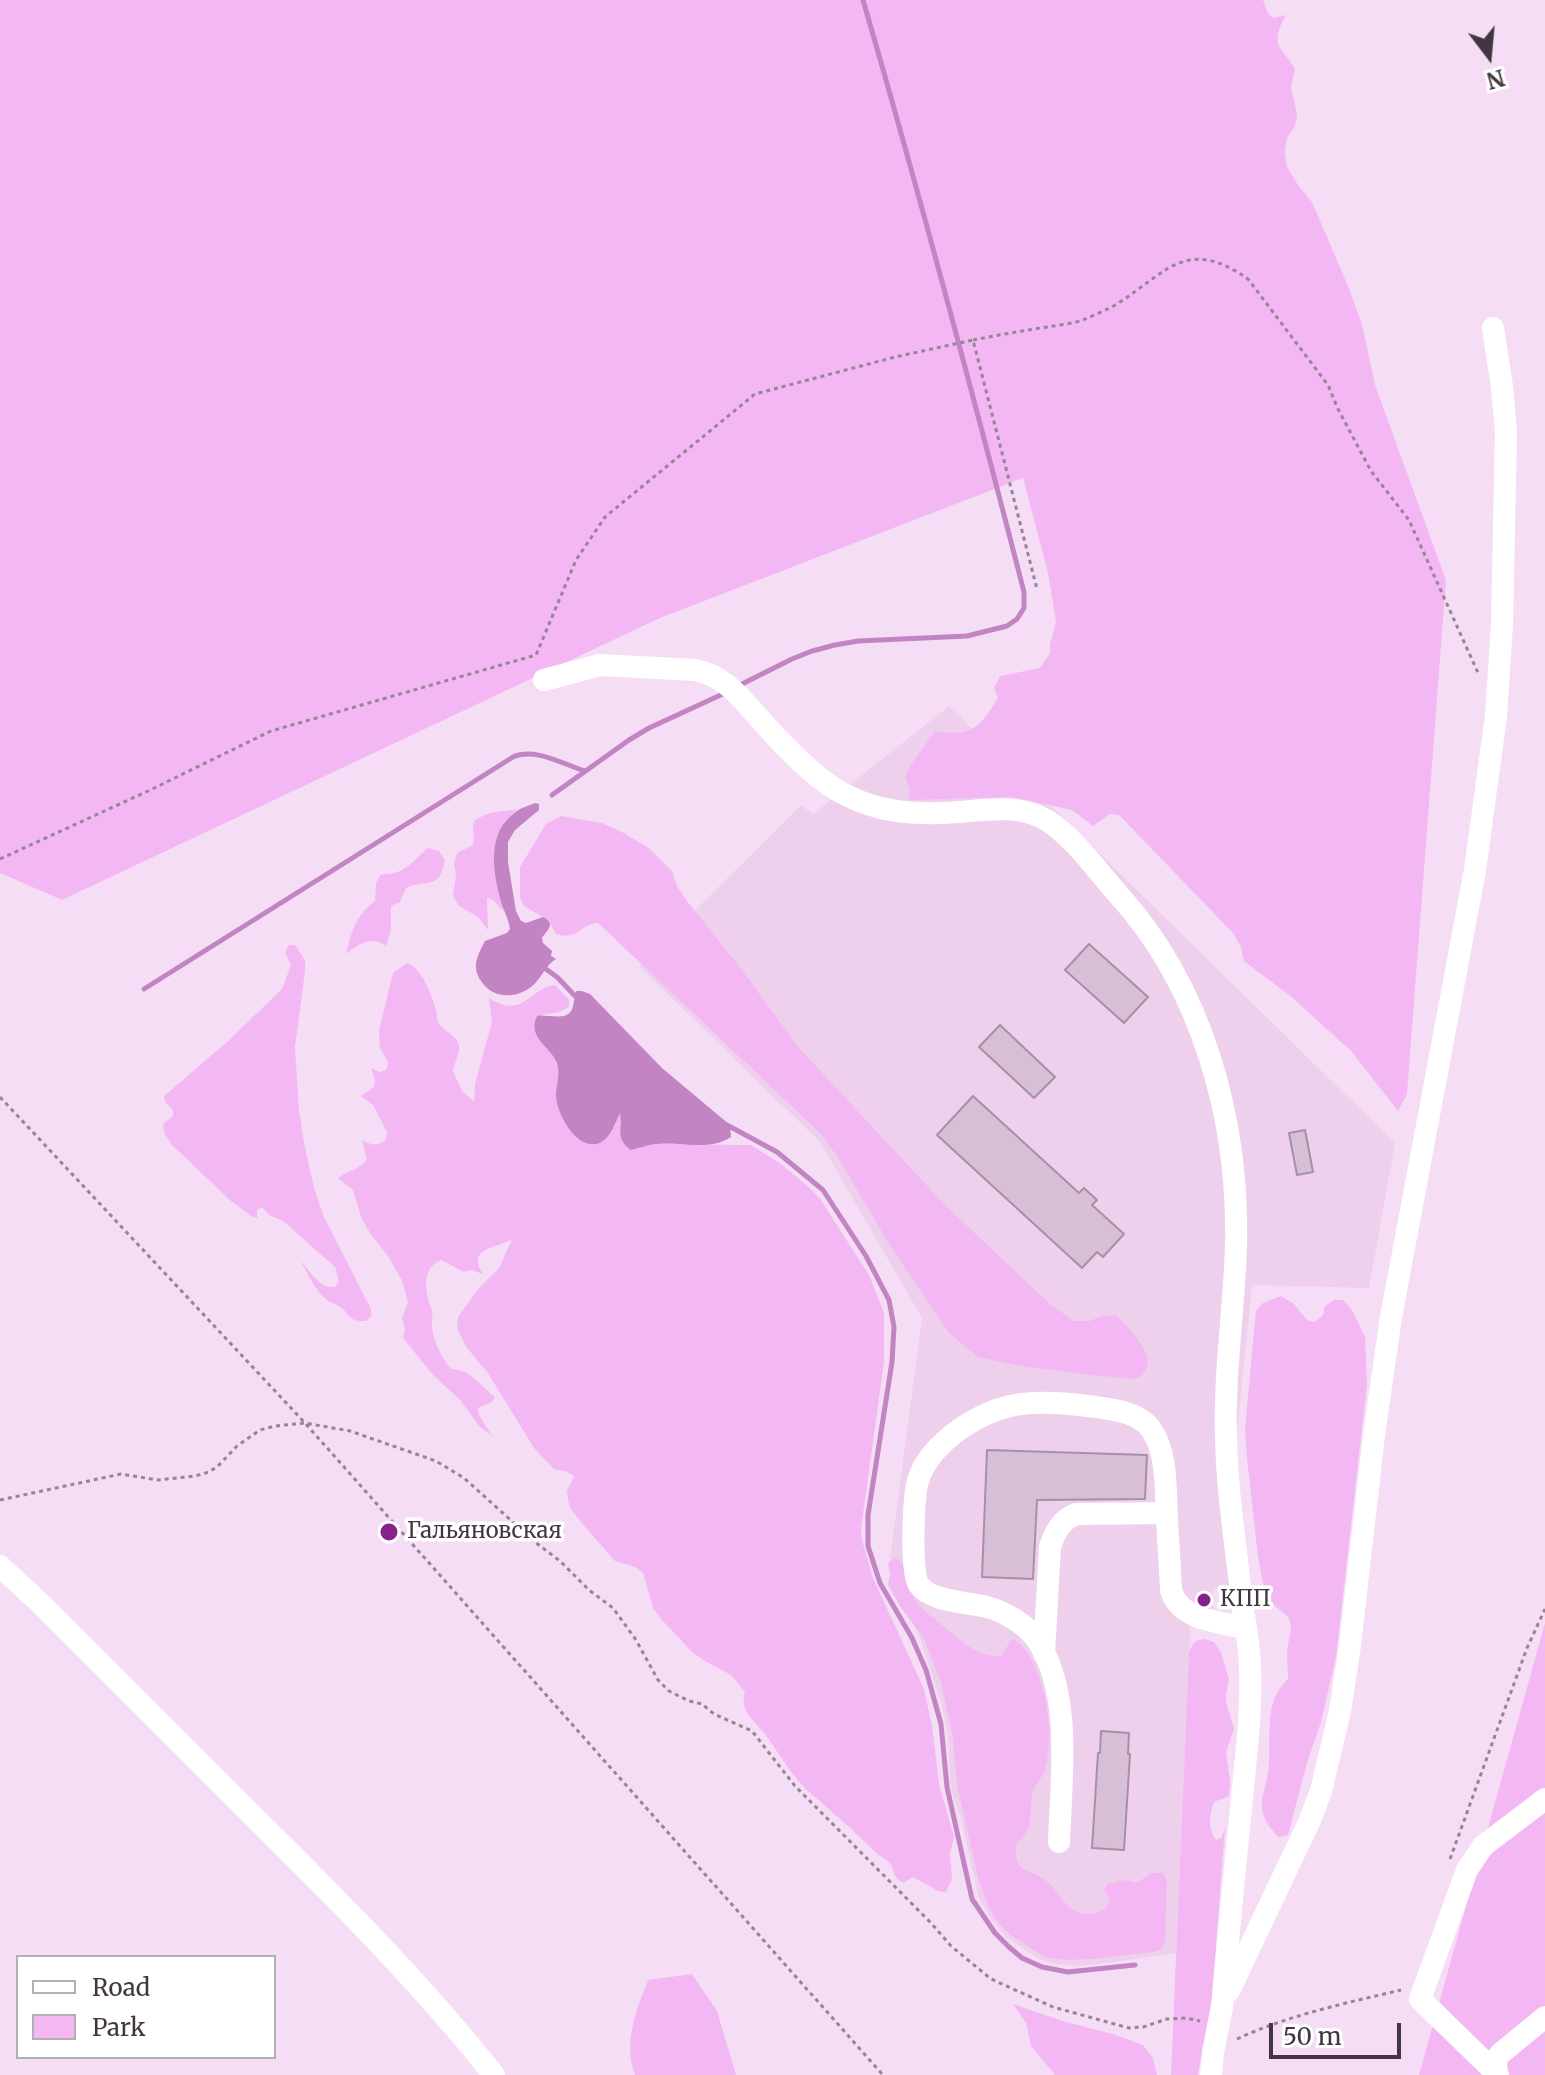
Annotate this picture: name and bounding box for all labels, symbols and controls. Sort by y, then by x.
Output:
north arrow [1449,16,1529,96]
text: N [1483,63,1508,95]
place label: Гальяновская [407,1519,562,1545]
marker: Гальяновская [378,1521,400,1543]
place label: КПП [1220,1587,1271,1613]
marker: КПП [1195,1591,1213,1609]
legend [16,1955,276,2059]
text: Road [92,1972,150,2003]
scale bar [1273,2007,1405,2057]
text: Park [92,2012,145,2043]
text: 50 m [1283,2021,1342,2052]

